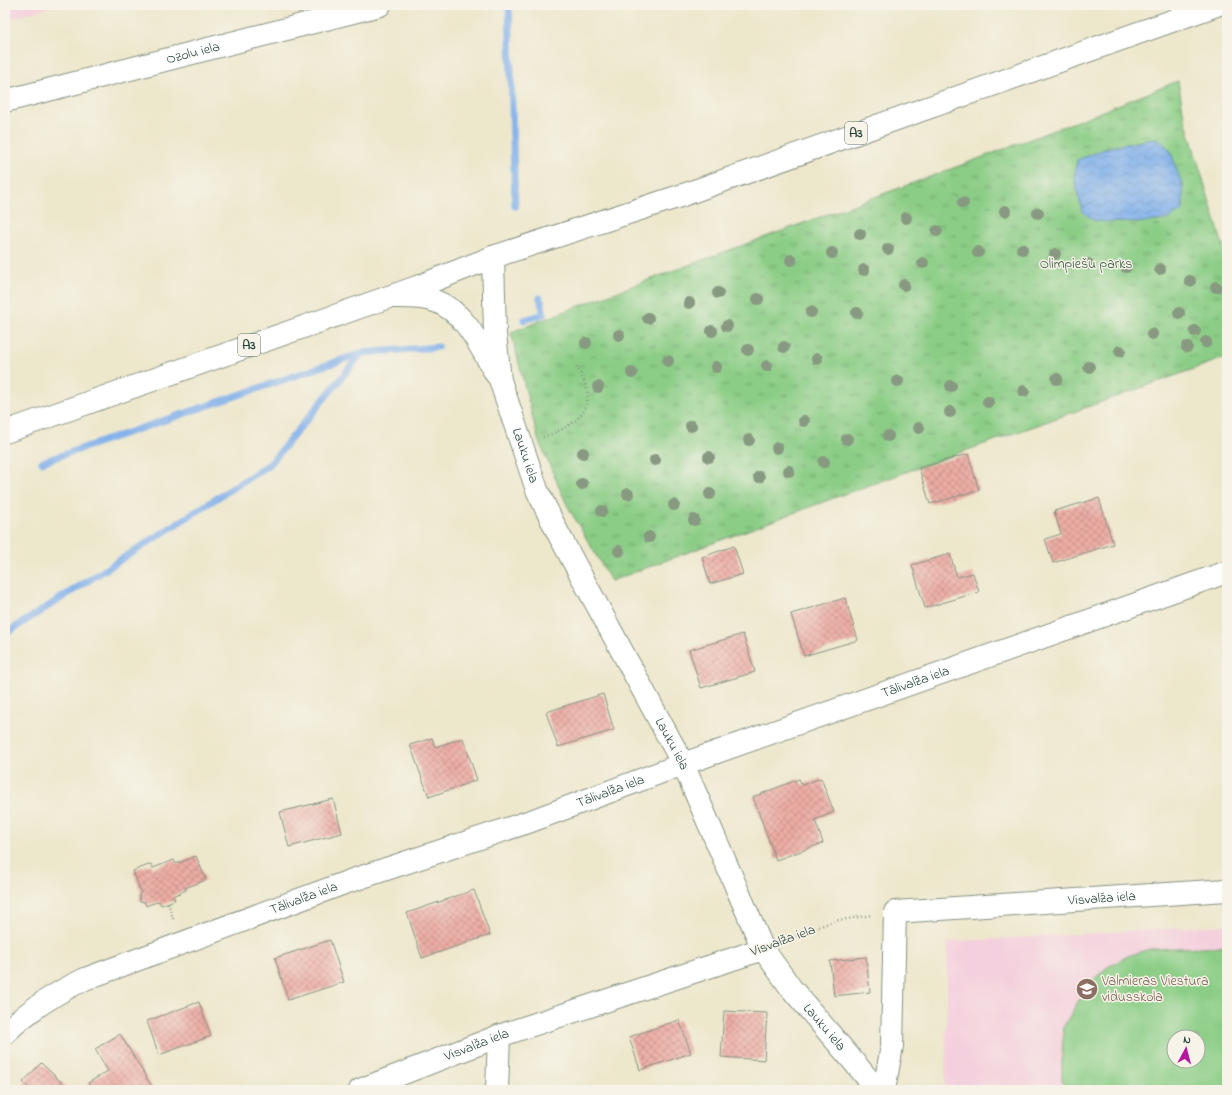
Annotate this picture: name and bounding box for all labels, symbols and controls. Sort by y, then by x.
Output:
street label: Ozolu iela [164,36,222,70]
road number: A3 [845,122,867,144]
park label: Olimpiešu parks [1040,254,1132,275]
road number: A3 [238,334,260,356]
street label: Lauku iela [506,425,544,486]
street label: Tālivalža iela [878,660,952,704]
street label: Lauku iela [649,714,695,773]
street label: Tālivalža iela [573,769,647,814]
street label: Tālivalža iela [267,876,341,920]
street label: Visvalža iela [1066,886,1136,911]
street label: Visvalža iela [747,920,818,963]
place label: Valmieras Viestura vidusskola [1101,971,1208,1008]
school or university icon: Valmieras Viestura vidusskola [1074,976,1100,1002]
street label: Lauku iela [798,999,851,1056]
street label: Visvalža iela [440,1023,512,1067]
north arrow [1166,1029,1206,1069]
text: N [1182,1032,1192,1048]

